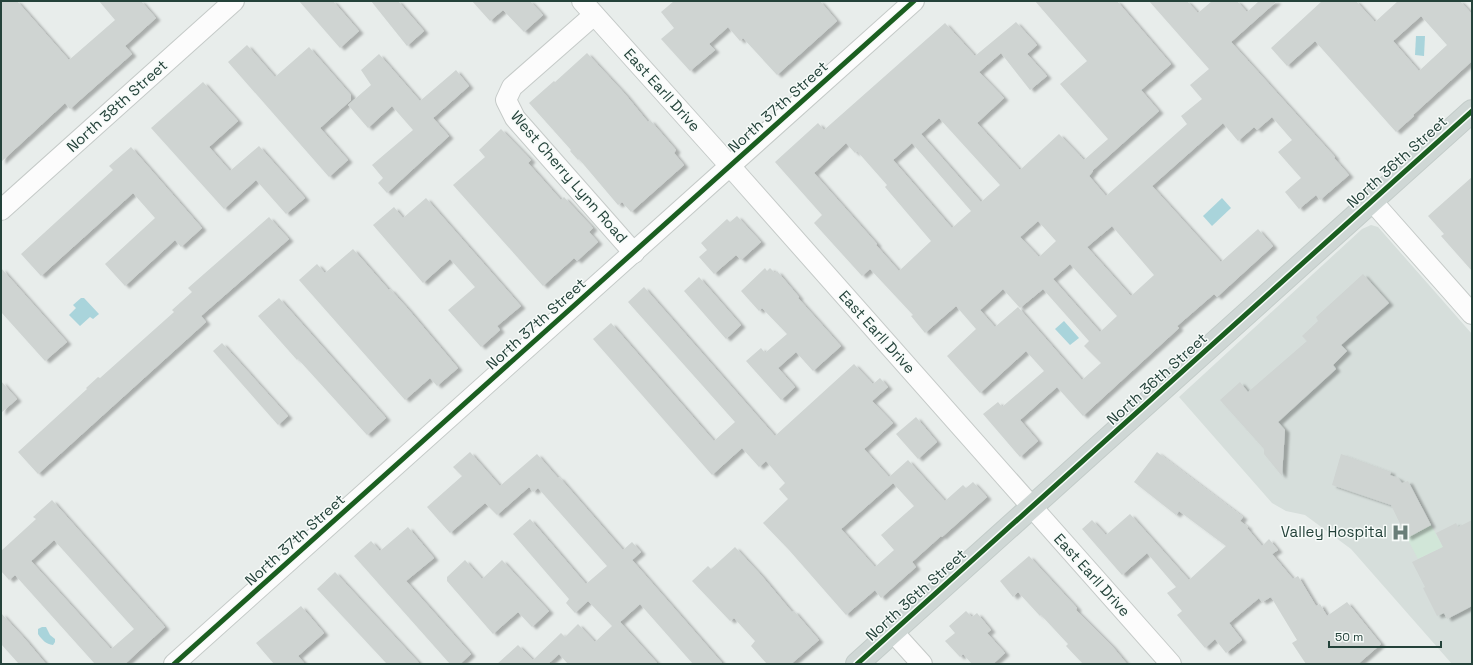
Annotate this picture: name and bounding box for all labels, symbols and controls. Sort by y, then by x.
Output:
street label: East Earll Drive [620,44,705,135]
street label: North 38th Street [62,55,171,156]
street label: North 37th Street [724,57,832,157]
street label: West Cherry Lynn Road [507,107,632,247]
street label: North 36th Street [1342,111,1451,212]
street label: North 37th Street [482,274,590,374]
street label: East Earll Drive [835,286,920,377]
street label: North 36th Street [1102,328,1211,429]
street label: North 37th Street [241,490,349,590]
place label: Valley Hospital [1281,522,1387,541]
hospital icon: Valley Hospital [1390,522,1410,542]
street label: East Earll Drive [1050,529,1135,620]
street label: North 36th Street [861,544,970,645]
scale bar [1329,623,1441,649]
text: 50 m [1335,629,1363,645]

